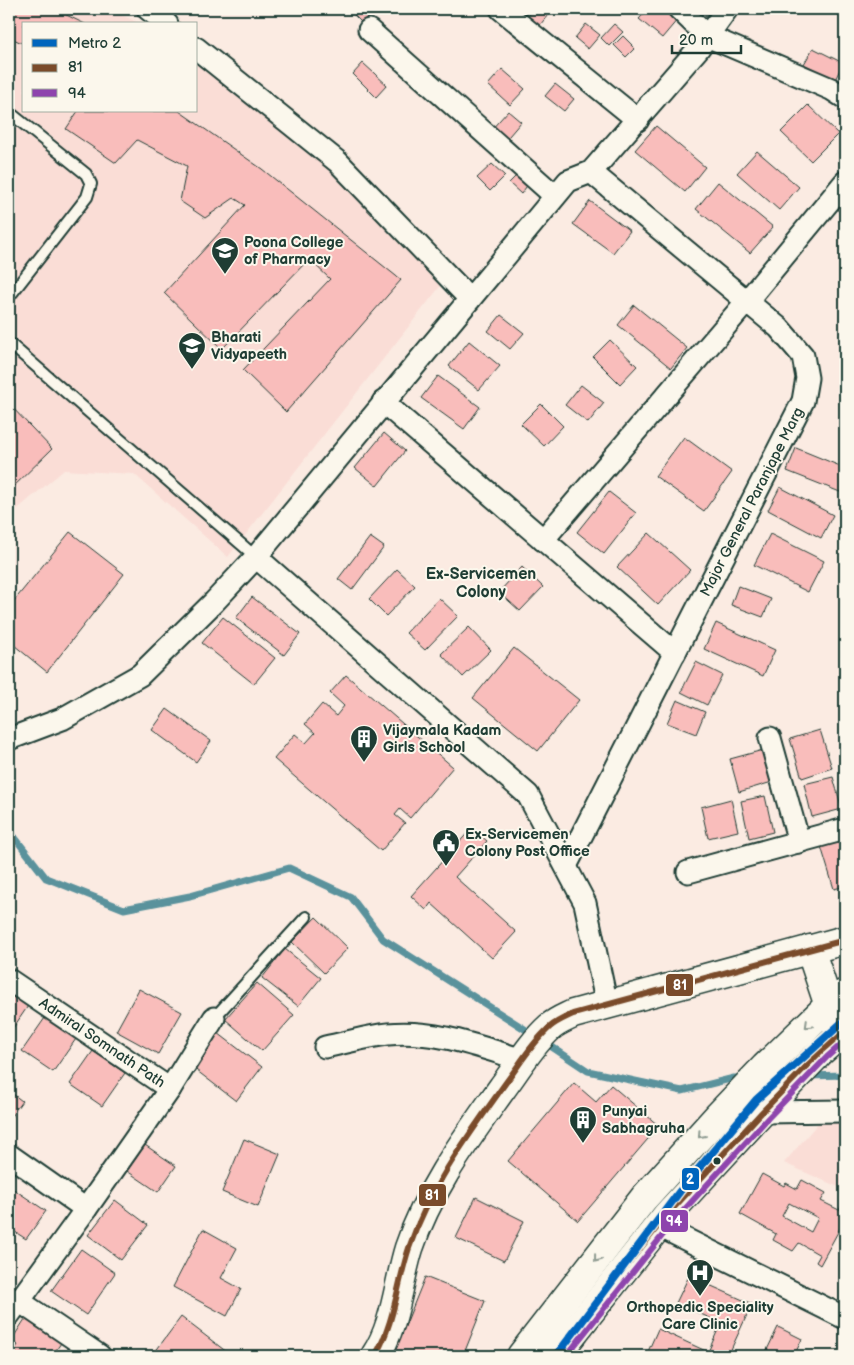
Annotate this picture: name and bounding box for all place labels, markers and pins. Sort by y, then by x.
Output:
place label: Poona College of Pharmacy [244,233,344,269]
school or university icon: Poona College of Pharmacy [210,236,240,275]
place label: Bharati Vidyapeeth [211,328,287,364]
school or university icon: Bharati Vidyapeeth [177,331,207,370]
place label: Vijaymala Kadam Girls School [383,721,502,757]
building icon: Vijaymala Kadam Girls School [349,724,379,763]
place label: Ex-Servicemen Colony Post Office [465,825,590,861]
public building icon: Ex-Servicemen Colony Post Office [431,828,461,867]
place label: Punyai Sabhagruha [602,1102,685,1138]
building icon: Punyai Sabhagruha [568,1105,598,1144]
unlabelled marker [712,1156,722,1166]
hospital icon: Orthopedic Speciality Care Clinic [685,1258,715,1297]
place label: Orthopedic Speciality Care Clinic [626,1298,774,1334]

